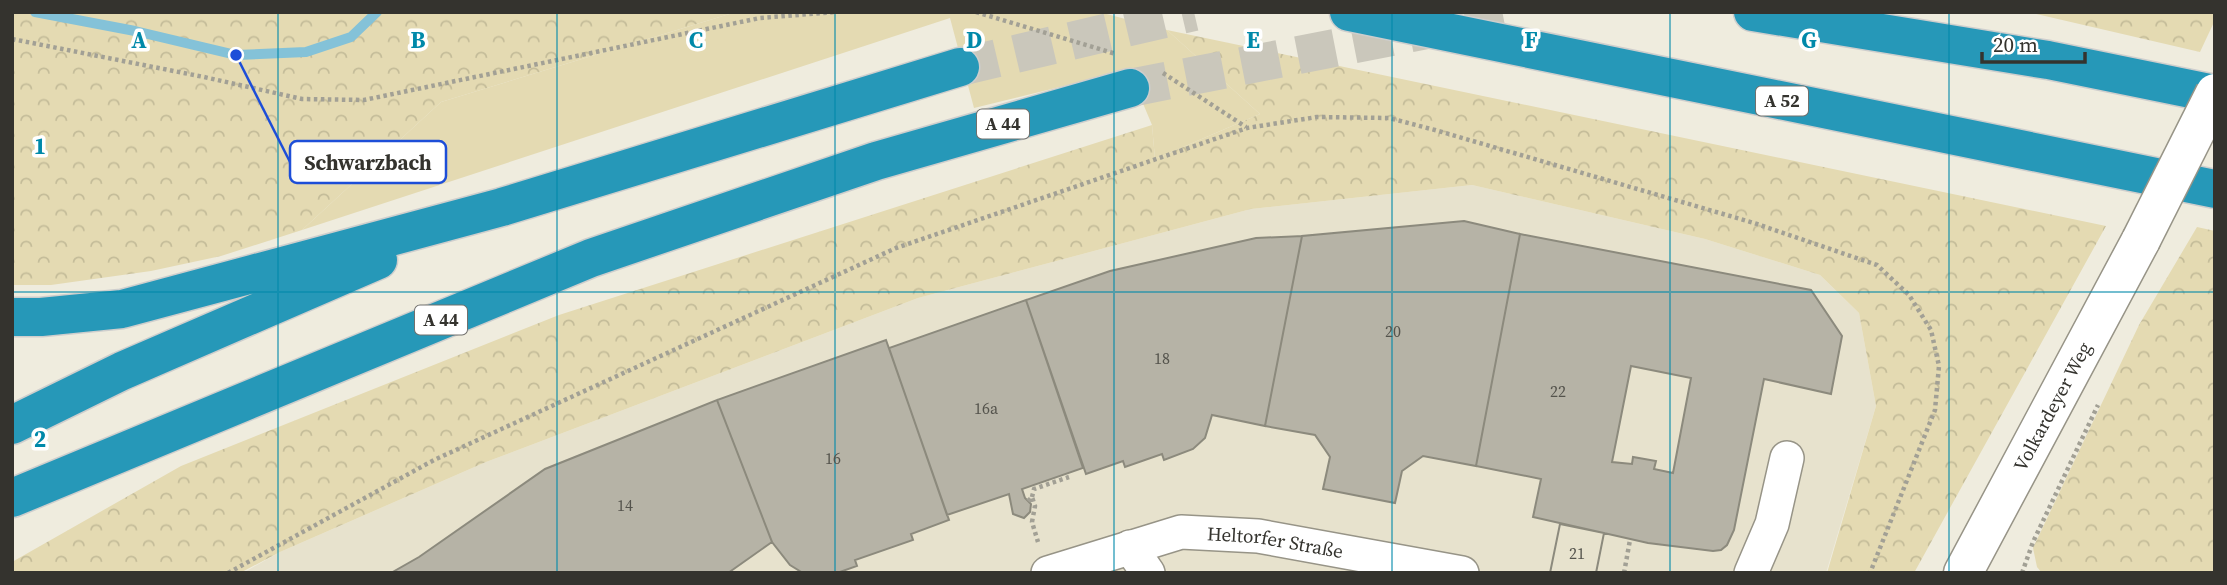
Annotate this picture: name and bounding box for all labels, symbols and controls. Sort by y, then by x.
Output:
scale bar [1982,21,2085,65]
text: A [131,24,147,56]
text: B [411,24,426,56]
text: C [689,24,703,56]
text: D [966,24,982,56]
text: E [1246,24,1260,56]
text: F [1524,24,1538,56]
text: G [1801,24,1817,56]
text: 20 m [1993,30,2038,59]
road number: A 52 [1756,86,1808,116]
road number: A 44 [977,110,1029,139]
text: 1 [34,130,46,162]
callout: Schwarzbach [290,141,446,183]
text: Schwarzbach [304,148,432,177]
road number: A 44 [415,306,467,334]
house number: 20 [1385,320,1401,342]
street label: Volkardeyer Weg [2007,337,2097,475]
house number: 18 [1154,347,1170,369]
house number: 22 [1550,380,1566,402]
house number: 16a [974,397,999,419]
text: 2 [34,423,46,455]
house number: 16 [825,447,841,469]
house number: 14 [617,494,633,516]
street label: Heltorfer Straße [1206,520,1345,564]
house number: 21 [1569,542,1585,564]

